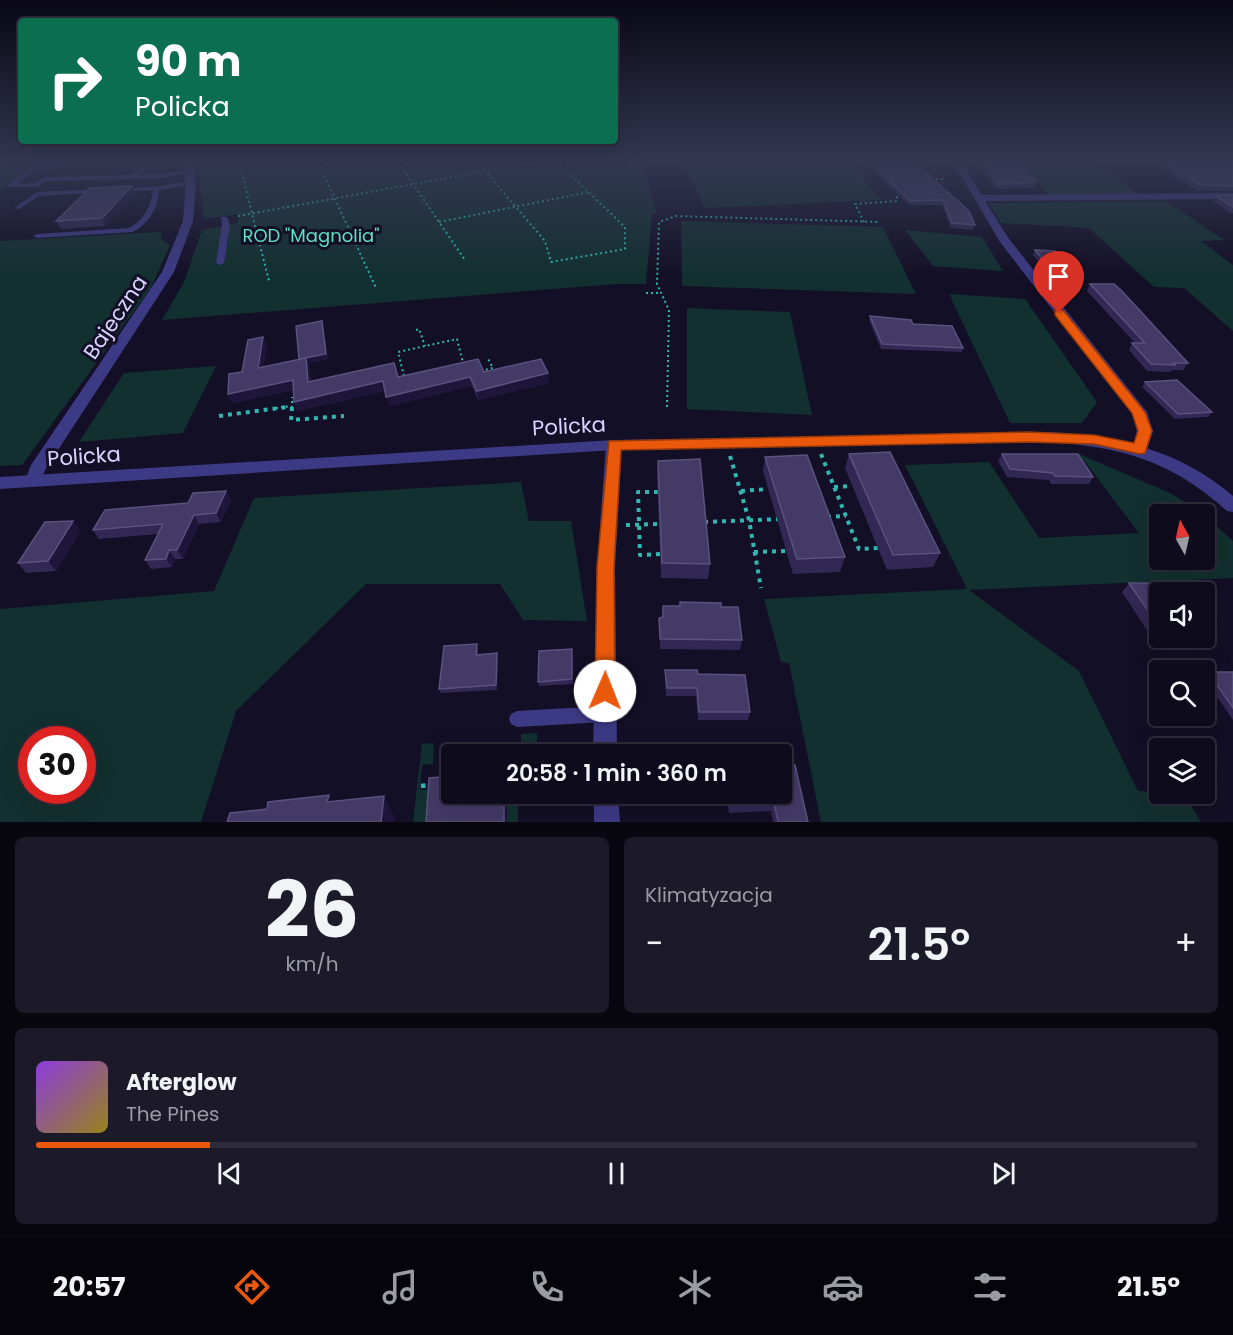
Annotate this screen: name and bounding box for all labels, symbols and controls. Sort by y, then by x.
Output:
text: 90 m [135,32,242,91]
icon: right [36,42,114,120]
text: Policka [135,88,230,125]
park label: ROD "Magnolia" [242,223,380,248]
pin [1033,251,1084,313]
icon: arrive [1042,260,1075,293]
street label: Bajeczna [76,269,154,365]
street label: Policka [531,410,607,442]
street label: Policka [46,439,122,473]
north arrow [1149,504,1215,570]
map controls [1149,504,1215,804]
button: sound [1149,582,1215,648]
position arrow [573,659,637,723]
button: search [1149,660,1215,726]
speed limit sign: 30 [18,726,96,804]
button: layers [1149,738,1215,804]
text: 20:58 · 1 min · 360 m [506,758,727,789]
text: 26 [265,855,359,964]
text: Klimatyzacja [645,881,773,909]
text: 21.5° [867,913,970,976]
text: − [645,920,663,967]
text: + [1174,920,1197,967]
text: km/h [285,950,339,978]
text: Afterglow [126,1067,237,1098]
text: The Pines [126,1100,220,1128]
icon: previous [213,1157,246,1190]
icon: pause [600,1157,633,1190]
icon: next [987,1157,1020,1190]
icon: directions [231,1266,273,1308]
icon: music [379,1266,421,1308]
icon: phone [526,1266,568,1308]
icon: climate [674,1266,716,1308]
icon: car [822,1266,864,1308]
icon: filters [969,1266,1011,1308]
text: 20:57 [53,1268,126,1305]
text: 21.5° [1117,1268,1180,1305]

